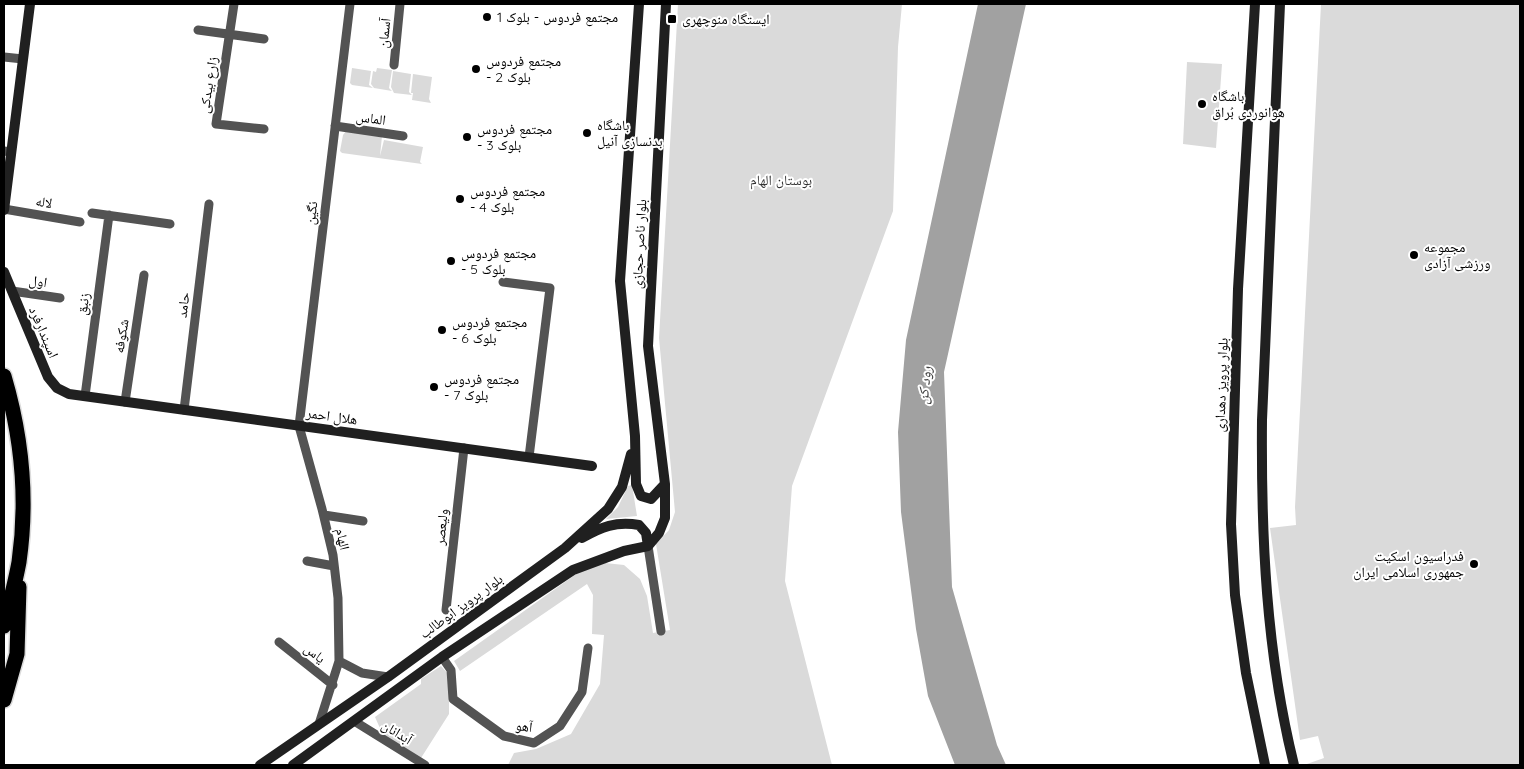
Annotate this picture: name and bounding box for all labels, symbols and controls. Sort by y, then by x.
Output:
place label: مجتمع فردوس - بلوک 1 [497,8,618,27]
place label: ایستگاه منوچهری [682,10,770,28]
marker: مجتمع فردوس - بلوک 1 [481,11,493,23]
marker: ایستگاه منوچهری [666,13,678,25]
street label: آسمان [373,17,395,49]
place label: مجتمع فردوس - بلوک 2 [486,52,561,86]
street label: زارع بیدکی [195,55,222,115]
marker: مجتمع فردوس - بلوک 2 [470,63,482,75]
place label: باشگاه هوانوردی بُراق [1212,87,1285,121]
marker: باشگاه هوانوردی بُراق [1196,98,1208,110]
street label: الماس [355,107,387,129]
place label: باشگاه بدنسازی آنیل [597,116,663,150]
place label: مجتمع فردوس - بلوک 3 [477,120,552,154]
marker: باشگاه بدنسازی آنیل [581,127,593,139]
marker: مجتمع فردوس - بلوک 3 [461,131,473,143]
park label: بوستان الهام [750,171,812,190]
place label: مجتمع فردوس - بلوک 4 [470,182,545,216]
street label: لاله [34,192,54,212]
marker: مجتمع فردوس - بلوک 4 [454,193,466,205]
street label: بلوار ناصر حجازی [628,198,650,289]
street label: نگین [301,200,321,226]
place label: مجموعه ورزشی آزادی [1424,238,1491,272]
place label: مجتمع فردوس - بلوک 5 [461,244,536,278]
marker: مجموعه ورزشی آزادی [1408,249,1420,261]
marker: مجتمع فردوس - بلوک 5 [445,255,457,267]
street label: اول [28,271,48,291]
street label: حامد [173,291,193,319]
street label: زنبق [73,292,94,316]
street label: اسپندارفرد [25,303,63,361]
place label: مجتمع فردوس - بلوک 6 [452,313,527,347]
street label: شکوفه [109,318,133,354]
marker: مجتمع فردوس - بلوک 6 [436,324,448,336]
street label: بلوار پرویز دهداری [1210,337,1232,433]
water label: رود کن [913,365,935,405]
place label: مجتمع فردوس - بلوک 7 [444,370,519,404]
marker: مجتمع فردوس - بلوک 7 [428,381,440,393]
street label: هلال احمر [304,403,359,428]
street label: ولیعصر [430,508,452,547]
street label: الهام [331,526,354,552]
place label: فدراسیون اسکیت جمهوری اسلامی ایران [1353,547,1464,581]
marker: فدراسیون اسکیت جمهوری اسلامی ایران [1468,558,1480,570]
street label: بلوار پرویز ابوطالب [416,570,506,642]
street label: یاس [301,639,330,667]
street label: آبدانان [378,716,416,749]
street label: آهو [514,716,534,736]

